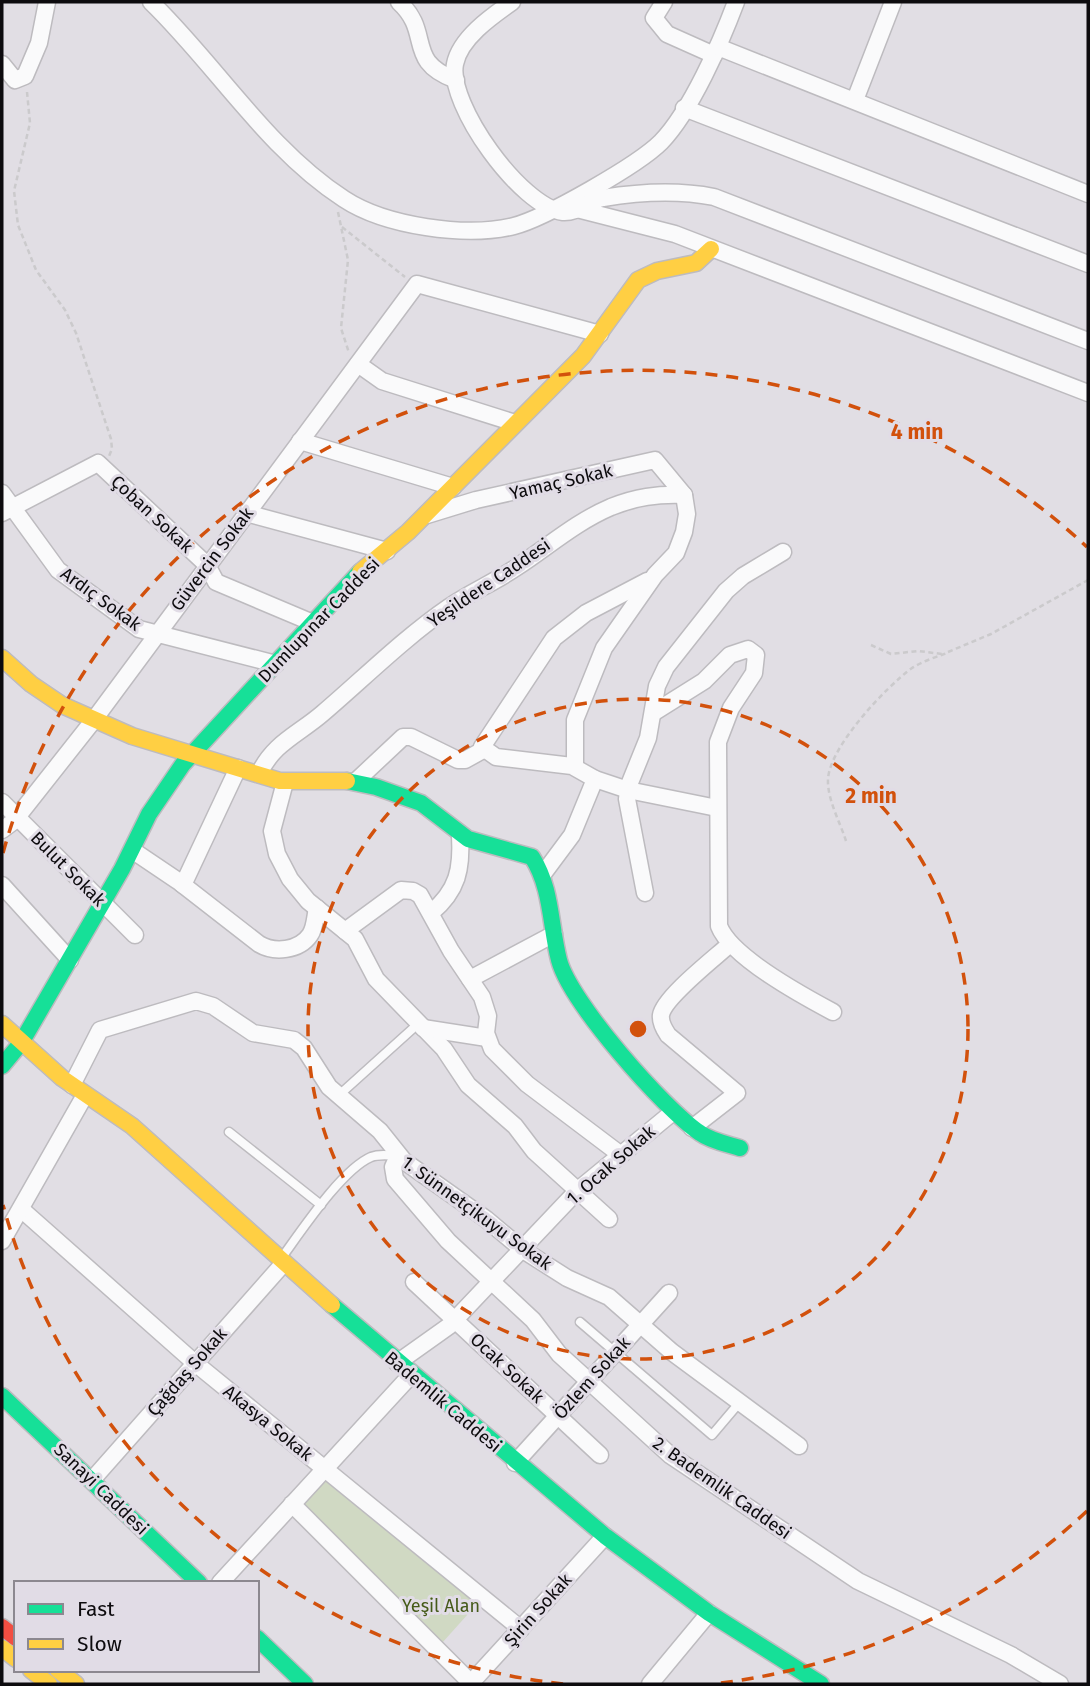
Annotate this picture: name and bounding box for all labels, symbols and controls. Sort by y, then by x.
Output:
text: 4 min [891,419,943,445]
street label: Yamaç Sokak [507,459,615,505]
street label: Çoban Sokak [106,470,198,558]
street label: Güvercin Sokak [166,502,259,615]
street label: Yeşildere Caddesi [423,534,555,632]
street label: Dumlupınar Caddesi [254,553,384,687]
street label: Ardıç Sokak [56,562,146,636]
text: 2 min [845,783,897,809]
street label: Bulut Sokak [26,827,111,912]
centre of rings [626,1017,650,1041]
street label: 1. Ocak Sokak [562,1120,660,1209]
street label: 1. Sünnetçikuyu Sokak [398,1151,557,1275]
street label: Çağdaş Sokak [142,1323,232,1421]
street label: Ocak Sokak [466,1328,549,1408]
street label: Özlem Sokak [549,1332,635,1424]
street label: Bademlik Caddesi [380,1347,506,1457]
street label: Akasya Sokak [219,1380,318,1466]
street label: 2. Bademlik Caddesi [649,1432,795,1544]
street label: Sanayi Caddesi [49,1438,153,1540]
street label: Şirin Sokak [500,1568,577,1651]
legend [14,1581,259,1672]
park label: Yeşil Alan [402,1595,480,1617]
text: Fast [77,1596,115,1622]
text: Slow [77,1631,122,1657]

